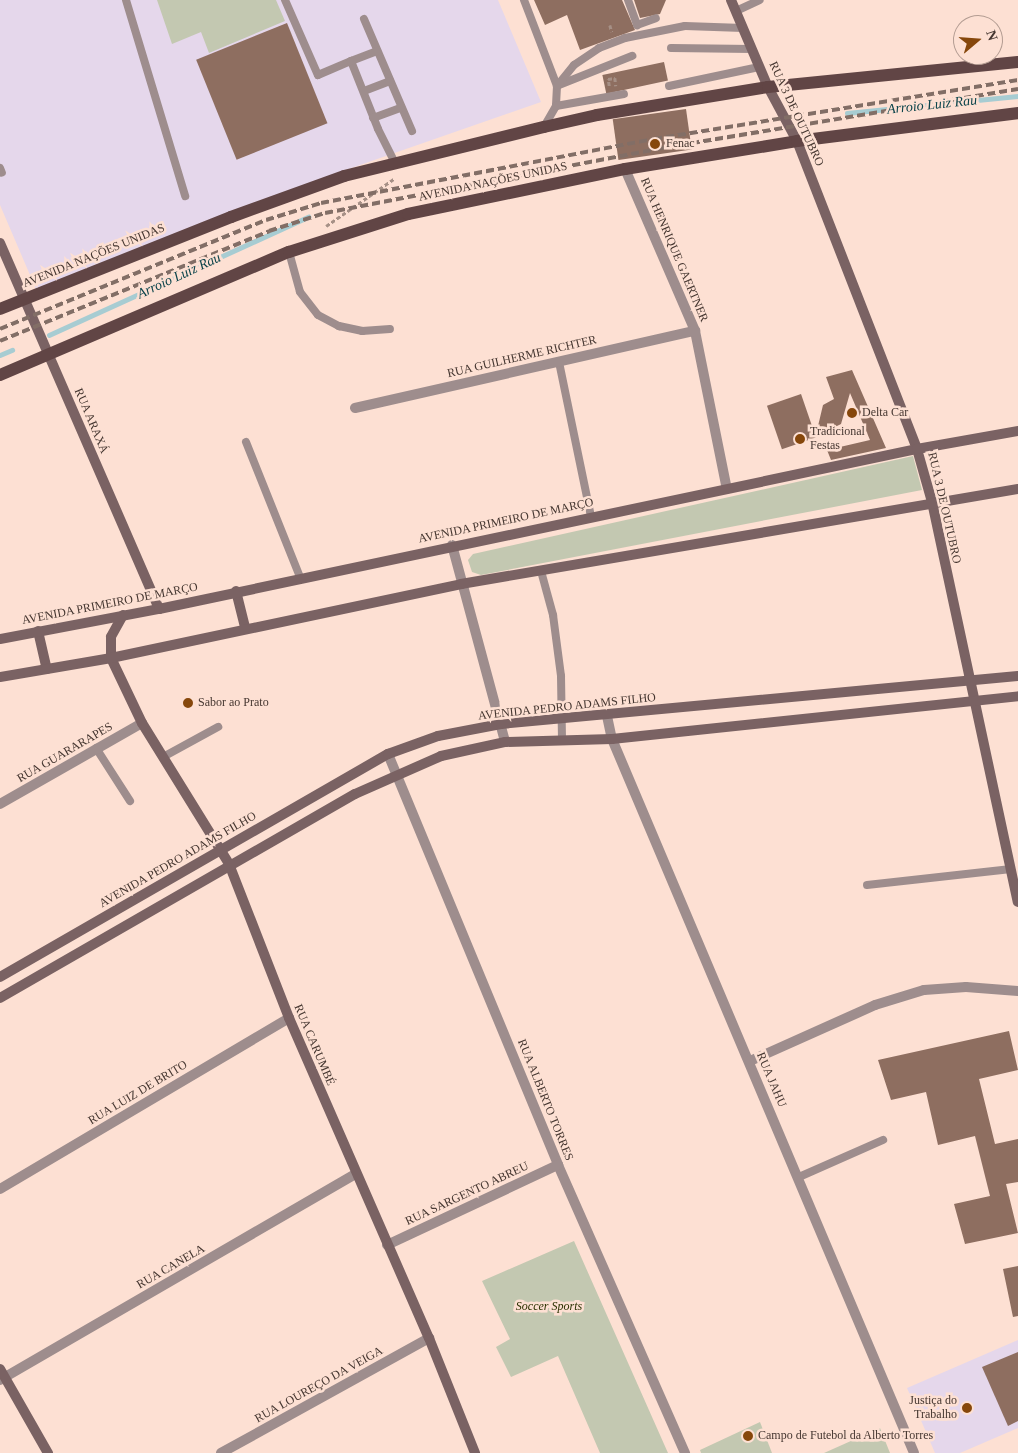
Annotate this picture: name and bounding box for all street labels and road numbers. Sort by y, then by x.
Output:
street label: RUA 3 DE OUTUBRO [765,59,827,169]
street label: AVENIDA NAÇÕES UNIDAS [417,159,569,205]
street label: RUA HENRIQUE GAERTNER [637,175,711,325]
street label: AVENIDA NAÇÕES UNIDAS [21,221,167,291]
street label: RUA GUILHERME RICHTER [446,333,598,381]
street label: RUA ARAXÁ [71,386,111,456]
street label: RUA 3 DE OUTUBRO [924,451,964,565]
street label: AVENIDA PRIMEIRO DE MARÇO [417,495,595,547]
street label: AVENIDA PRIMEIRO DE MARÇO [21,580,199,628]
street label: AVENIDA PEDRO ADAMS FILHO [477,690,657,724]
street label: RUA GUARARAPES [14,720,116,786]
street label: AVENIDA PEDRO ADAMS FILHO [96,809,260,911]
street label: RUA CARUMBÉ [290,1002,338,1088]
street label: RUA ALBERTO TORRES [514,1036,576,1164]
street label: RUA JAHU [753,1050,789,1110]
street label: RUA LUIZ DE BRITO [86,1058,190,1128]
street label: RUA SARGENTO ABREU [402,1159,532,1229]
street label: RUA CANELA [134,1242,208,1292]
street label: RUA LOUREÇO DA VEIGA [252,1343,386,1427]

